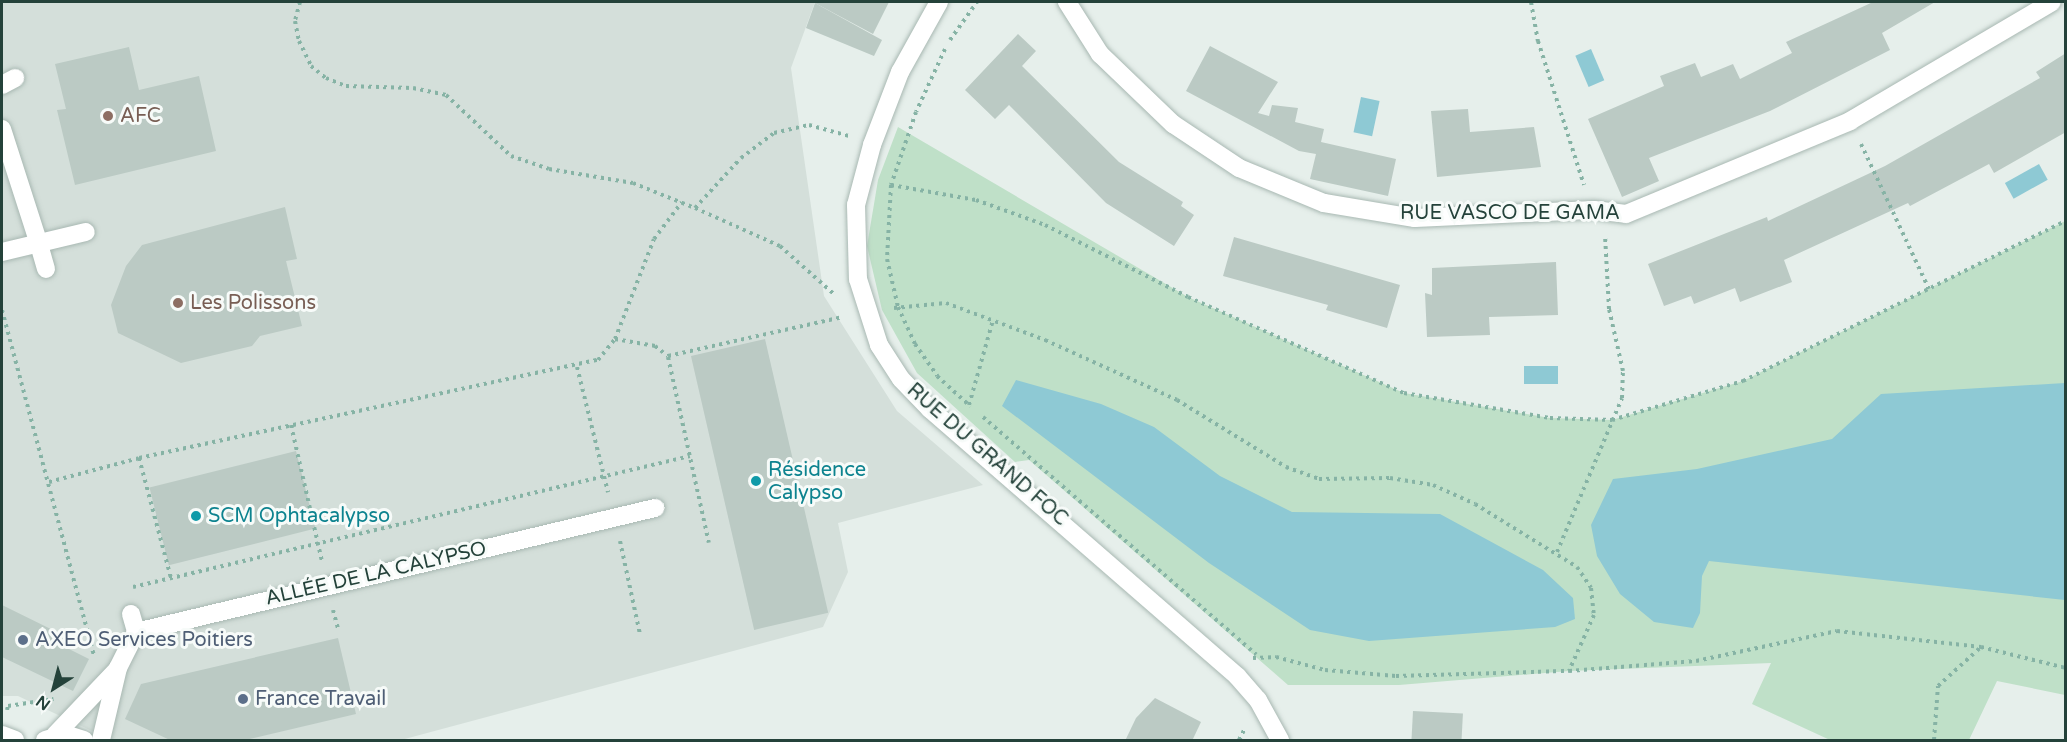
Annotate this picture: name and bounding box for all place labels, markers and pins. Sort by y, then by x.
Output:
place label: AFC [120,104,161,128]
marker: AFC [101,109,115,123]
place label: Les Polissons [190,291,316,315]
marker: Les Polissons [171,296,185,310]
place label: Résidence Calypso [768,458,866,505]
marker: Résidence Calypso [749,474,763,488]
place label: SCM Ophtacalypso [208,504,390,528]
marker: SCM Ophtacalypso [189,509,203,523]
place label: AXEO Services Poitiers [35,628,253,652]
marker: AXEO Services Poitiers [16,633,30,647]
place label: France Travail [255,687,386,711]
marker: France Travail [236,692,250,706]

